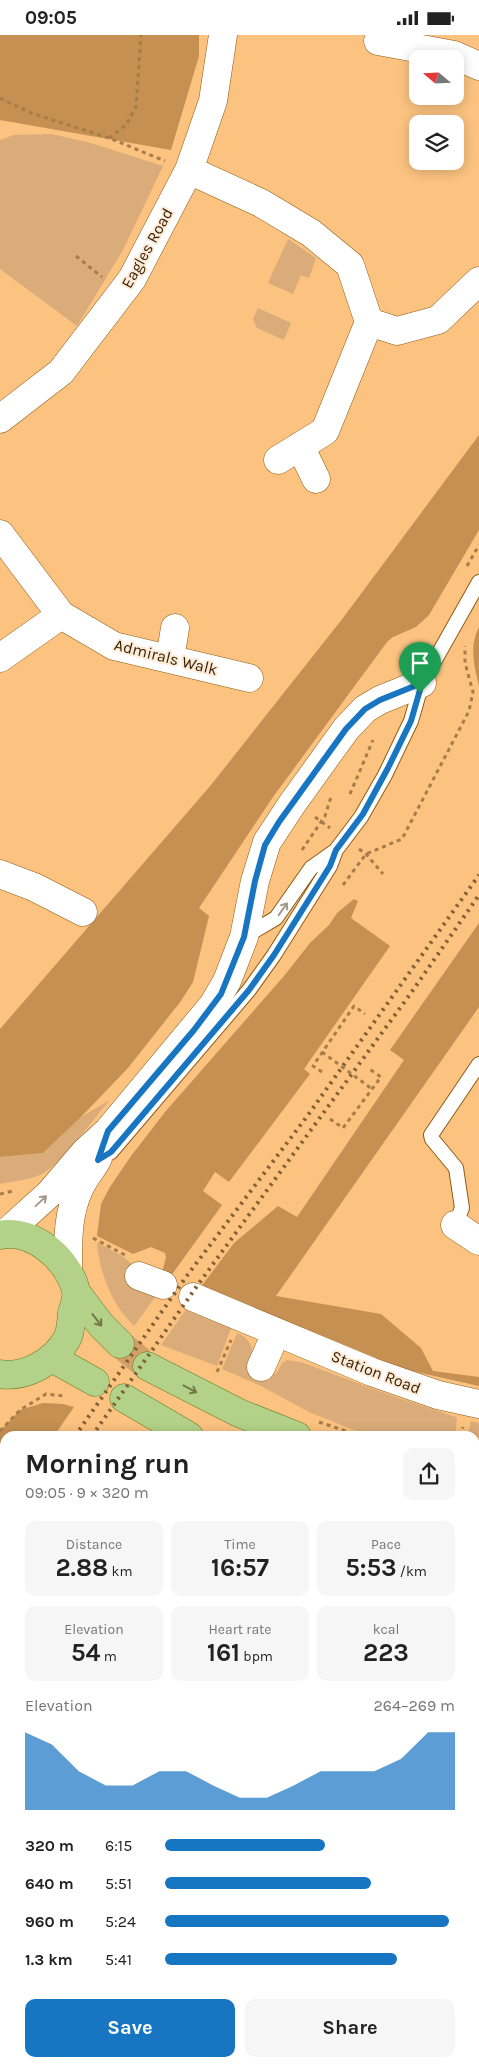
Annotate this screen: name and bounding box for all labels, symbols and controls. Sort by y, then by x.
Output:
text: 09:05 [25,7,77,29]
north arrow [409,50,464,105]
map controls [409,50,464,170]
button: layers [409,115,464,170]
street label: Eagles Road [117,205,177,291]
street label: Admirals Walk [112,635,220,679]
pin [399,642,441,693]
icon: arrive [406,649,434,677]
one-way arrow [278,902,288,916]
one-way arrow [34,1195,47,1207]
one-way arrow [91,1313,102,1326]
street label: Station Road [329,1346,423,1398]
one-way arrow [182,1385,197,1394]
text: Morning run [25,1447,190,1480]
button: share [403,1448,455,1500]
text: 09:05 · 9 × 320 m [25,1483,149,1502]
text: Distance [66,1536,122,1553]
text: Time [224,1536,256,1553]
text: Pace [371,1536,401,1553]
text: 2.88 [55,1553,108,1582]
text: 16:57 [211,1553,269,1582]
text: 5:53 [345,1553,397,1582]
text: km [108,1563,133,1580]
text: /km [397,1563,427,1580]
text: Elevation [64,1621,124,1638]
text: Heart rate [208,1621,272,1638]
text: kcal [373,1621,399,1638]
text: 54 [71,1638,101,1667]
text: 161 [207,1638,240,1667]
text: 223 [363,1638,409,1667]
text: m [101,1648,117,1665]
text: bpm [240,1648,273,1665]
text: Elevation [25,1696,93,1715]
text: 264–269 m [374,1696,455,1715]
text: 320 m [25,1836,74,1855]
text: 6:15 [105,1836,132,1855]
text: 640 m [25,1874,74,1893]
text: 5:51 [105,1874,132,1893]
text: 960 m [25,1912,74,1931]
text: 5:24 [105,1912,136,1931]
text: 1.3 km [25,1950,73,1969]
text: 5:41 [105,1950,132,1969]
button: Save [25,1999,235,2057]
button: Share [245,1999,455,2057]

